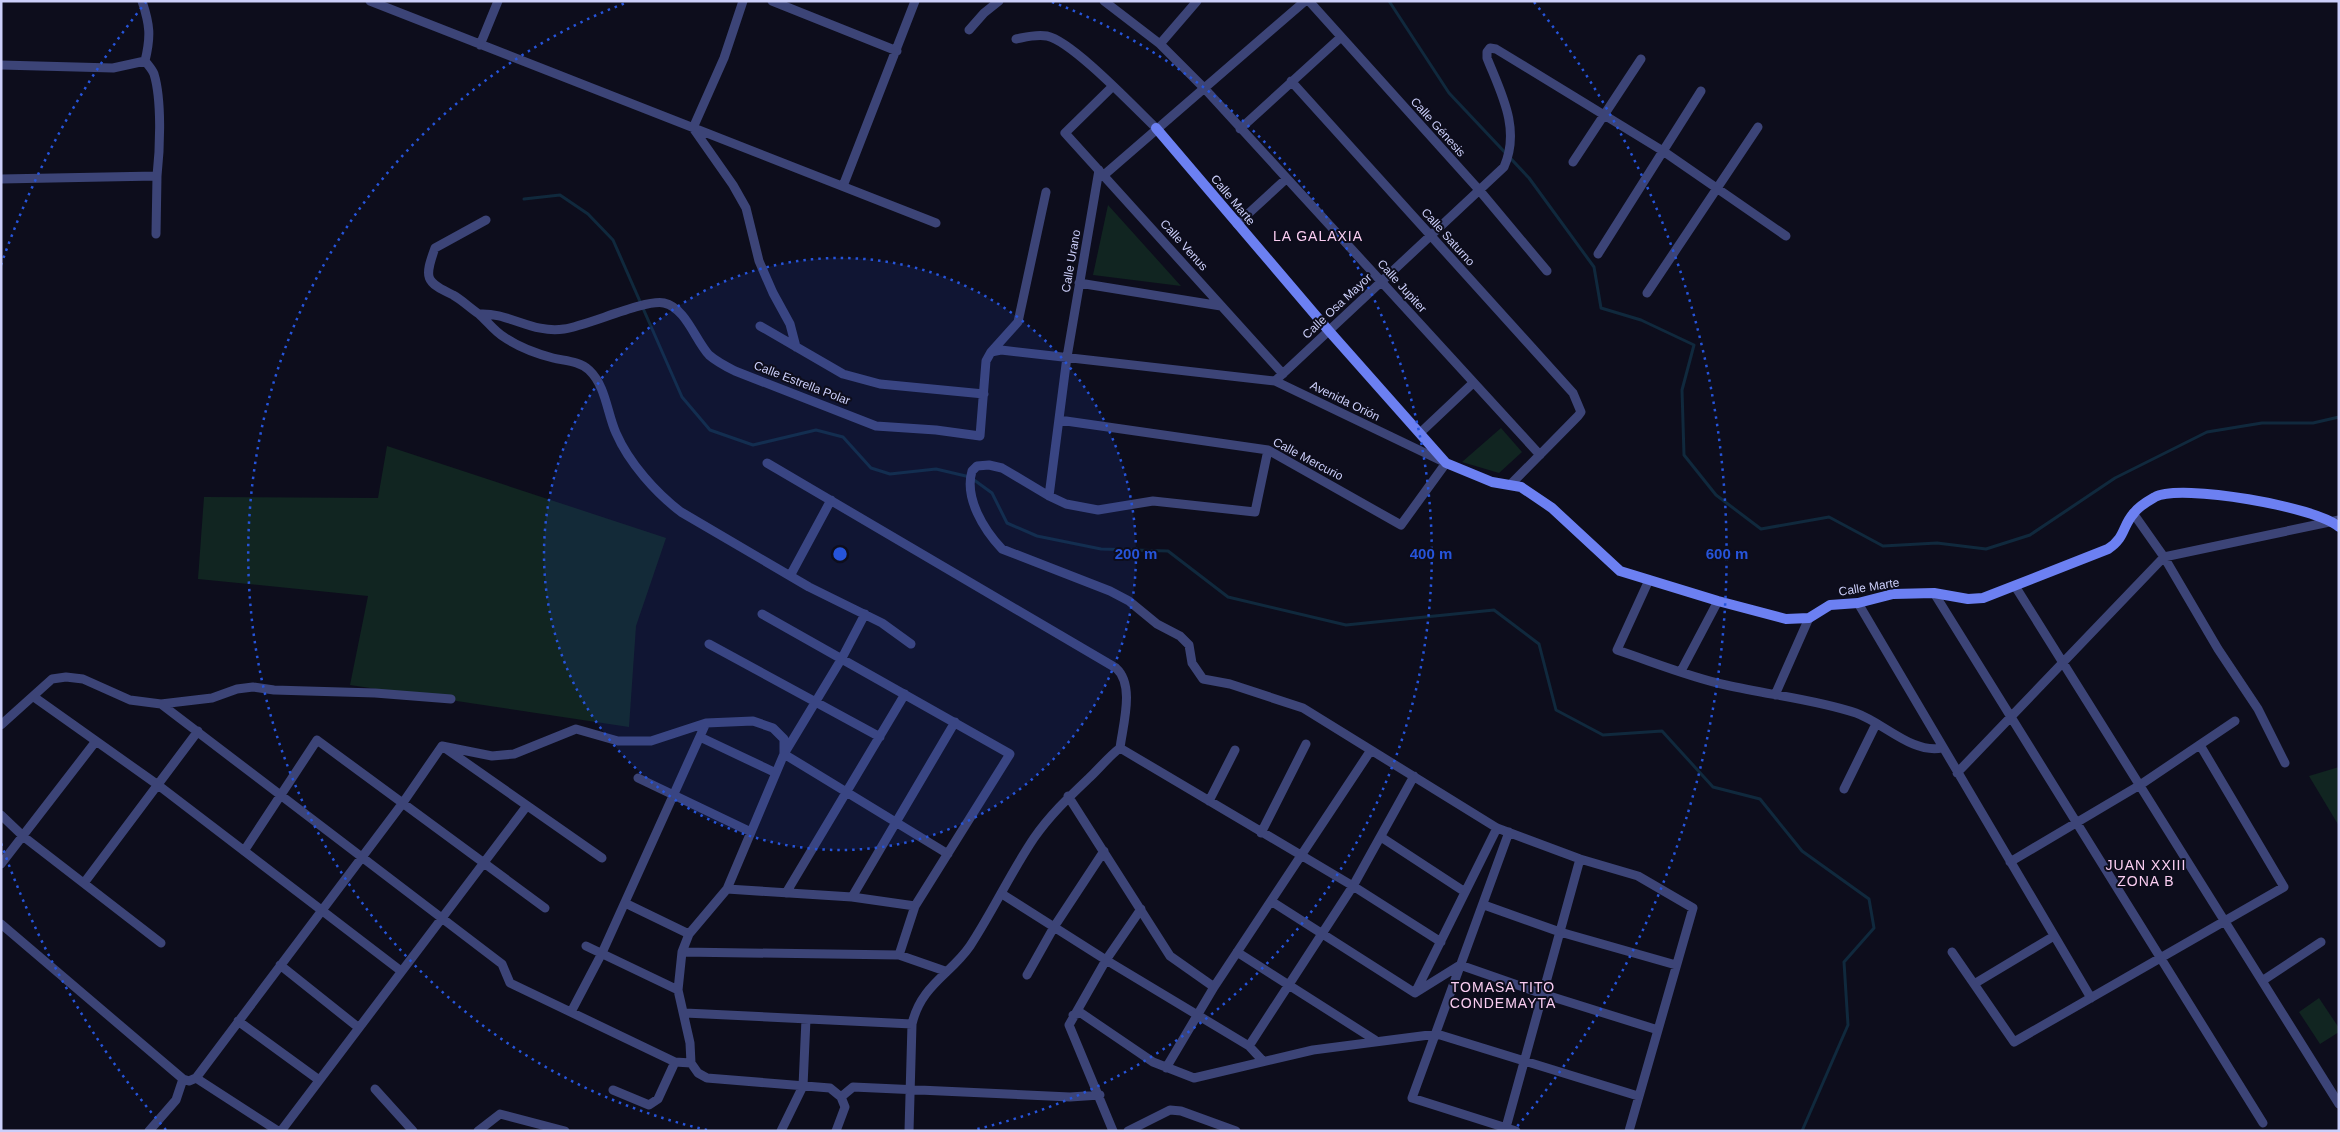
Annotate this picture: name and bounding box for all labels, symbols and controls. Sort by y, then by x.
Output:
street label: Calle Génesis [1408,95,1468,159]
street label: Calle Marte [1208,172,1258,228]
street label: Calle Saturno [1418,205,1478,269]
street label: Calle Venus [1157,217,1211,273]
street label: Calle Urano [1059,228,1083,293]
district label: LA GALAXIA [1273,228,1363,244]
street label: Calle Jupiter [1374,257,1430,315]
street label: Calle Osa Mayor [1300,270,1374,342]
street label: Calle Estrella Polar [752,358,852,408]
street label: Avenida Orión [1308,378,1382,424]
street label: Calle Mercurio [1271,435,1346,483]
centre of rings [831,545,849,563]
text: 200 m [1115,545,1157,562]
text: 400 m [1410,545,1452,562]
text: 600 m [1706,545,1748,562]
street label: Calle Marte [1838,575,1901,599]
district label: JUAN XXIII ZONA B [2106,857,2186,889]
district label: TOMASA TITO CONDEMAYTA [1450,979,1556,1011]

